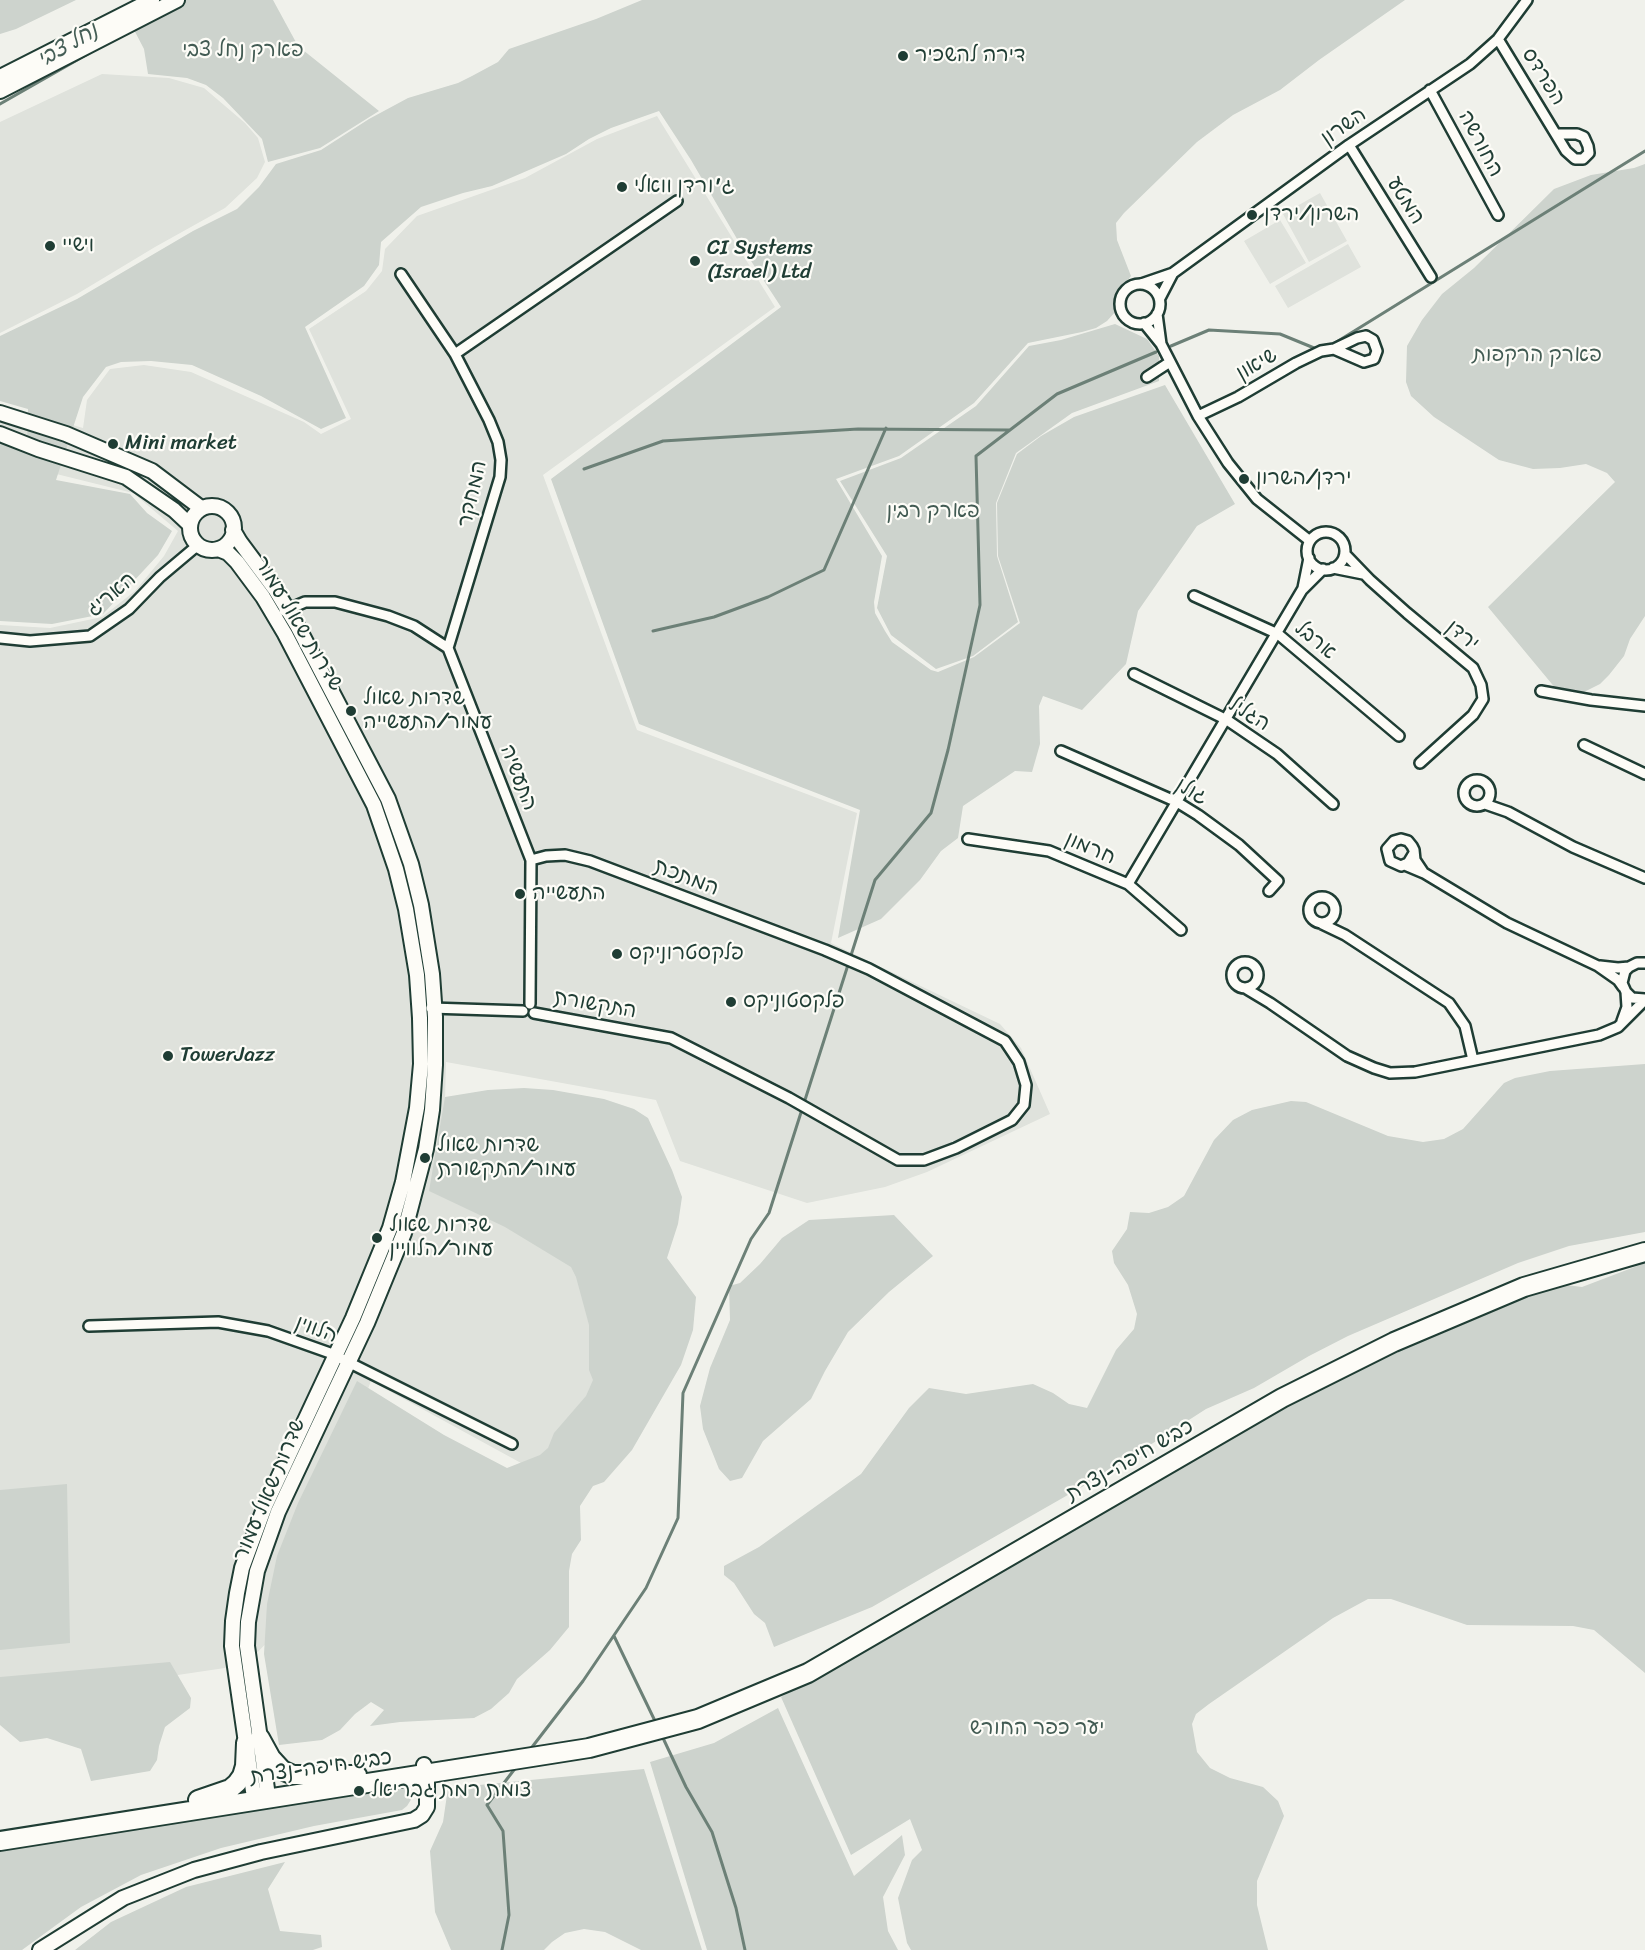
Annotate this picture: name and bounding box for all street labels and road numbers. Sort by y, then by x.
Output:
street label: הפרדס [1516,43,1570,111]
street label: השרון [1316,102,1372,152]
street label: החורשה [1452,106,1508,182]
street label: המטע [1381,172,1429,230]
street label: שיאון [1232,343,1282,387]
street label: המחקר [453,458,493,530]
street label: שדרות שאול עמור [248,552,348,696]
street label: האריג [82,567,142,623]
street label: ירדן [1440,615,1484,657]
street label: ארבל [1289,616,1341,666]
street label: הגליל [1224,693,1274,737]
street label: התעשיה [494,741,542,815]
street label: גולן [1170,773,1212,811]
street label: חרמון [1061,827,1119,871]
street label: המתכת [650,854,722,902]
street label: התקשורת [552,985,638,1025]
street label: הלווין [291,1311,341,1349]
street label: כביש חיפה-נצרת [1062,1414,1198,1508]
street label: שדרות שאול עמור [229,1415,311,1565]
street label: כביש חיפה-נצרת [248,1746,394,1790]

